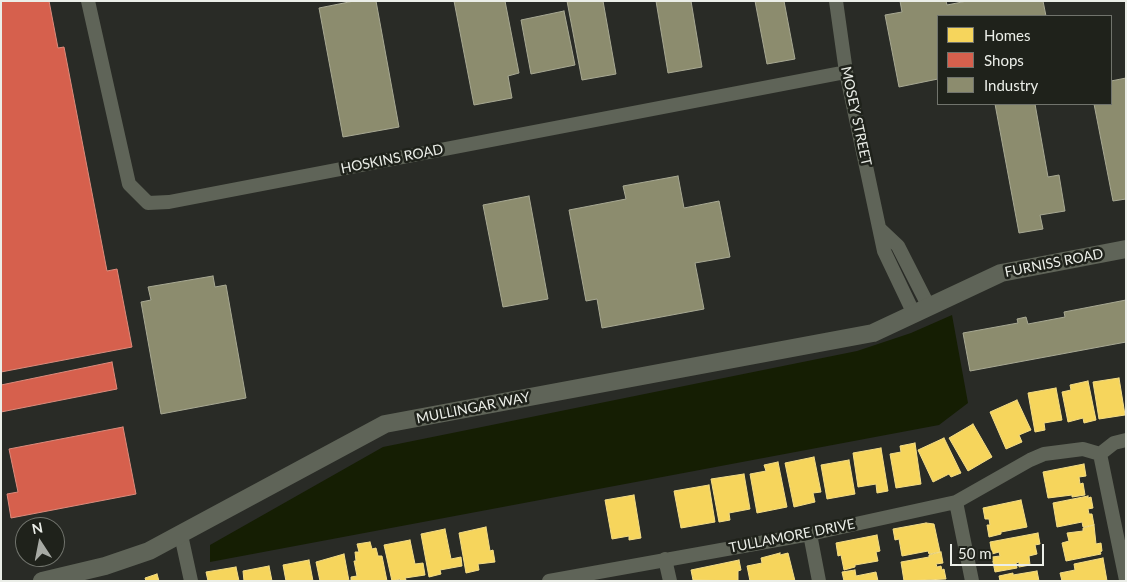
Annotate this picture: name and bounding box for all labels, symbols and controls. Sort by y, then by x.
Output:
legend [937,15,1112,105]
text: Homes [984,26,1030,44]
text: Shops [984,51,1024,69]
street label: MOSEY STREET [837,65,875,167]
text: Industry [984,76,1038,94]
street label: HOSKINS ROAD [339,141,445,177]
street label: FURNISS ROAD [1003,245,1105,281]
street label: MULLINGAR WAY [415,389,531,427]
street label: TULLAMORE DRIVE [728,516,856,556]
north arrow [15,517,65,567]
text: N [30,518,44,537]
scale bar [952,534,1046,566]
text: 50 m [958,544,992,562]

